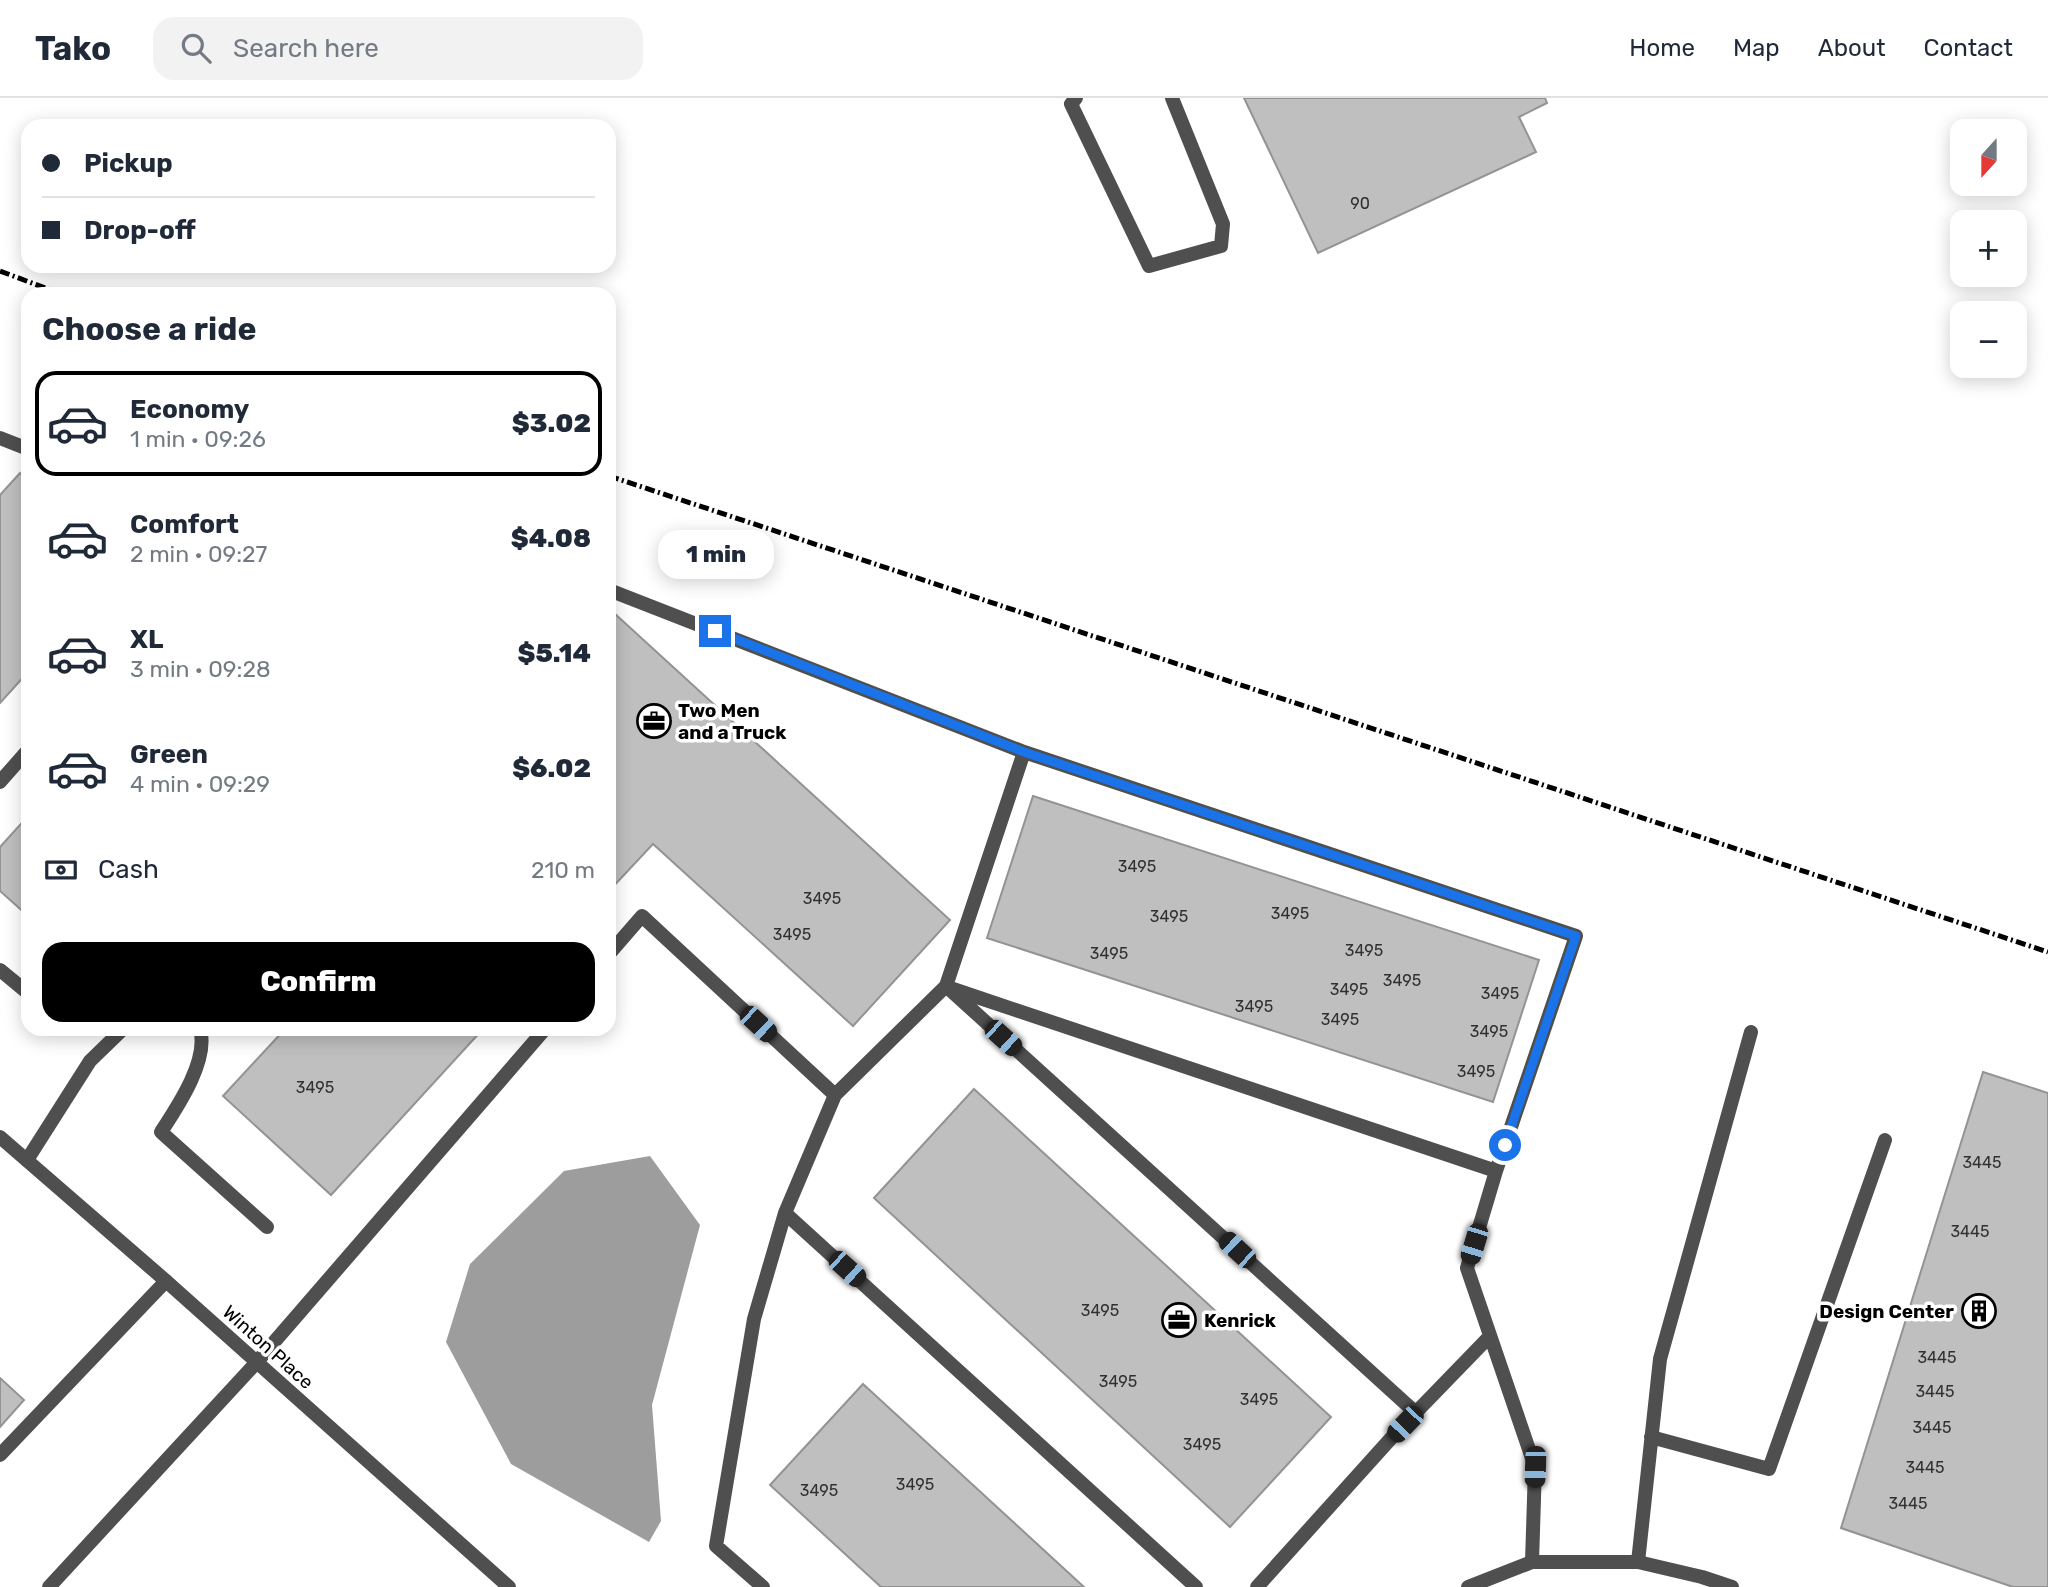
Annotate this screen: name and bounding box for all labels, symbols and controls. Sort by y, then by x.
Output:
search box [153,17,643,80]
text: Tako [35,29,111,68]
icon: search [177,29,215,67]
text: Search here [233,33,379,64]
text: Home [1629,34,1695,62]
text: Map [1733,34,1780,62]
text: About [1818,34,1886,62]
text: Contact [1924,34,2013,62]
north arrow [1950,119,2026,196]
map controls [1950,119,2027,378]
text: Pickup [84,148,173,179]
house number: 90 [1350,194,1370,213]
button: + [1950,210,2027,287]
text: Drop-off [84,215,196,246]
button: − [1950,301,2027,378]
text: Choose a ride [42,310,256,348]
icon: car [46,392,109,455]
text: Economy [130,394,249,425]
text: $3.02 [512,408,591,439]
text: 1 min · 09:26 [130,425,266,453]
icon: car [46,507,109,570]
text: Comfort [130,509,239,540]
text: $4.08 [511,523,591,554]
callout: 1 min [657,530,773,578]
text: 2 min · 09:27 [130,540,267,568]
text: 1 min [686,540,746,568]
route end [699,615,731,647]
icon: car [46,622,109,685]
text: XL [130,624,163,655]
text: $5.14 [518,638,591,669]
text: 3 min · 09:28 [130,655,271,683]
place label: Two Men and a Truck [678,699,786,744]
office icon: Two Men and a Truck [635,702,673,740]
icon: car [46,737,109,800]
text: Green [130,739,208,770]
text: $6.02 [512,753,591,784]
text: 4 min · 09:29 [130,770,270,798]
icon: cash [42,851,80,889]
text: Cash [98,854,159,885]
text: 210 m [531,856,595,884]
house number: 3495 [1118,857,1156,876]
house number: 3495 [803,889,841,908]
house number: 3495 [1271,904,1309,923]
house number: 3495 [1150,907,1188,926]
house number: 3495 [773,925,811,944]
house number: 3495 [1345,941,1383,960]
button: Confirm [42,942,595,1022]
house number: 3495 [1090,944,1128,963]
house number: 3495 [1383,971,1421,990]
house number: 3495 [1330,980,1368,999]
house number: 3495 [1481,984,1519,1003]
house number: 3495 [1235,997,1273,1016]
car [736,1002,781,1046]
house number: 3495 [1321,1010,1359,1029]
car [981,1016,1026,1060]
house number: 3495 [1470,1022,1508,1041]
house number: 3495 [1457,1062,1495,1081]
house number: 3495 [296,1078,334,1097]
route start [1489,1129,1521,1161]
house number: 3445 [1963,1153,2002,1172]
car [1458,1221,1491,1267]
house number: 3445 [1951,1222,1990,1241]
car [1215,1228,1260,1272]
car [825,1247,870,1291]
building icon: Design Center [1960,1292,1998,1330]
street label: Winton Place [218,1300,318,1394]
place label: Design Center [1819,1300,1954,1323]
house number: 3495 [1081,1301,1119,1320]
office icon: Kenrick [1160,1301,1198,1339]
place label: Kenrick [1204,1309,1276,1332]
house number: 3445 [1918,1348,1957,1367]
house number: 3495 [1099,1372,1137,1391]
house number: 3445 [1916,1382,1955,1401]
house number: 3495 [1240,1390,1278,1409]
car [1383,1402,1428,1446]
house number: 3445 [1913,1418,1952,1437]
house number: 3495 [1183,1435,1221,1454]
car [1524,1446,1547,1488]
house number: 3445 [1906,1458,1945,1477]
house number: 3495 [896,1475,934,1494]
house number: 3495 [800,1481,838,1500]
house number: 3445 [1889,1494,1928,1513]

